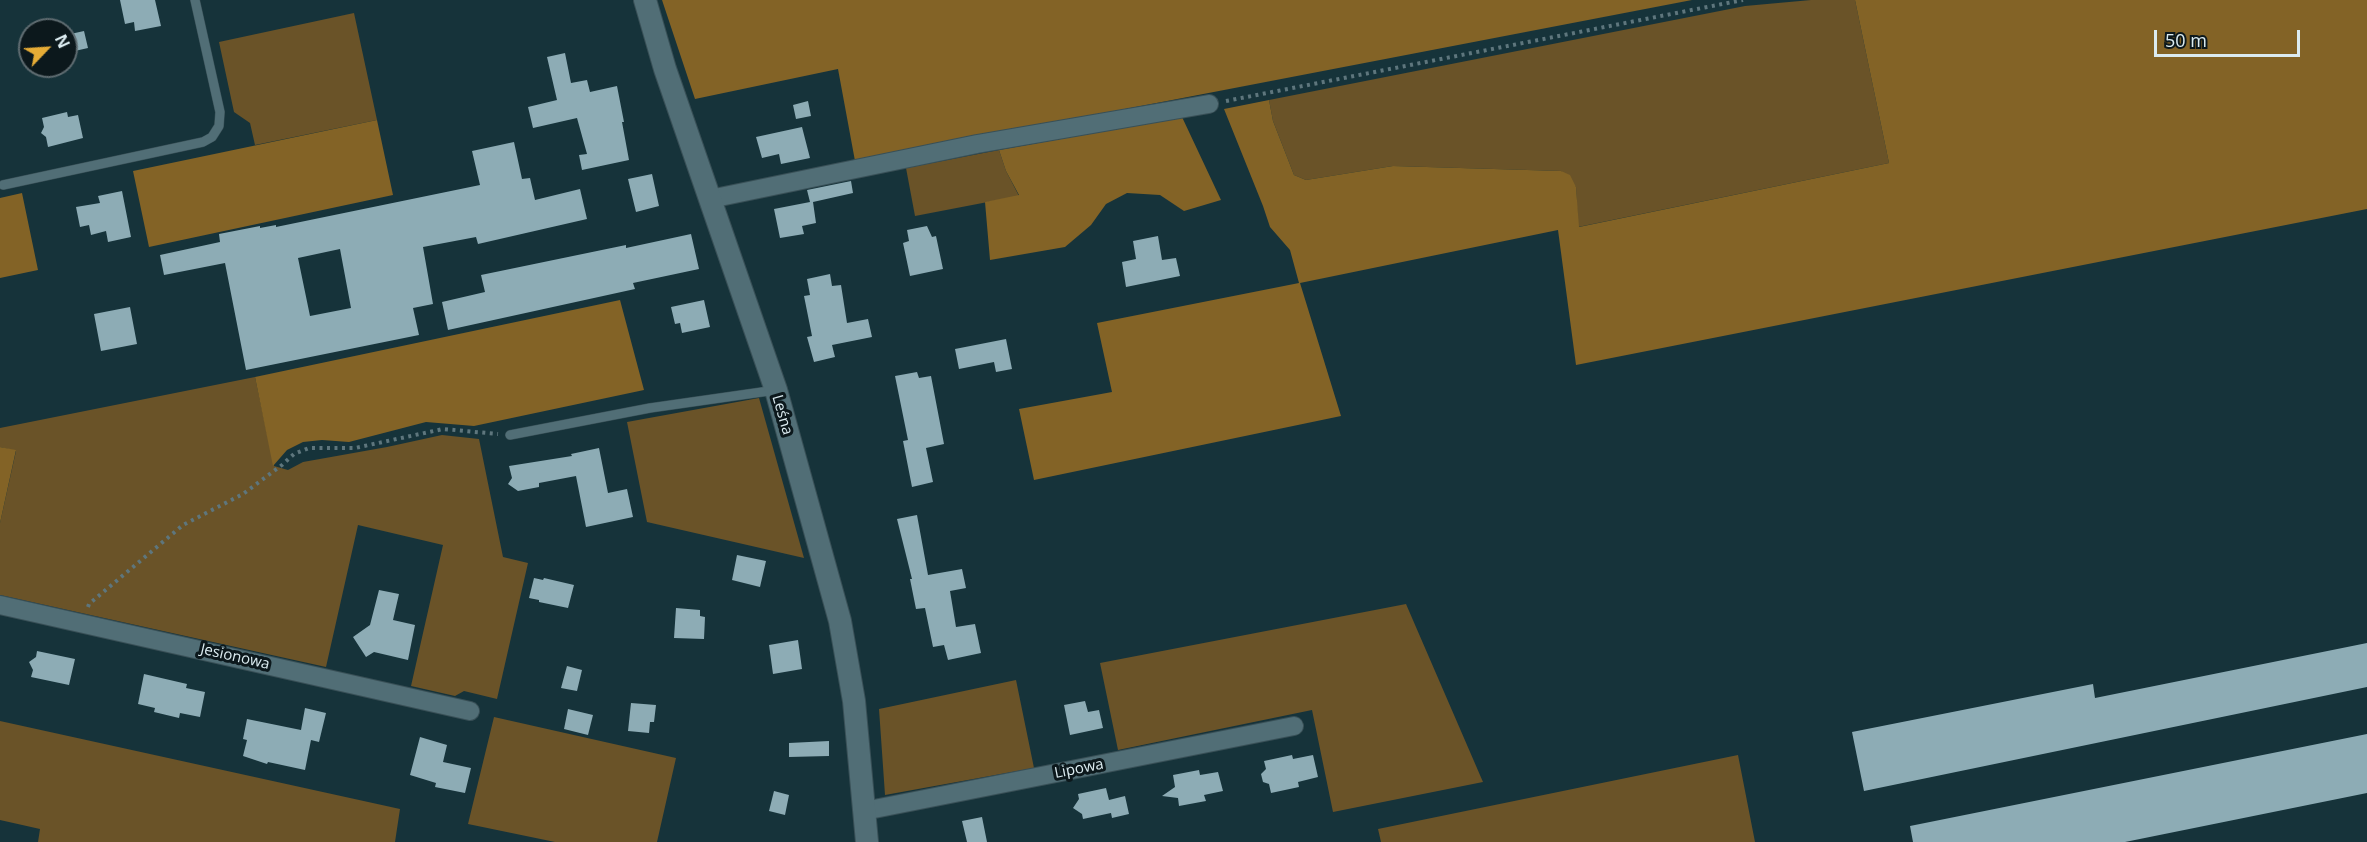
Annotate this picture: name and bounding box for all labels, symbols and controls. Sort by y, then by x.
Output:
north arrow [18,18,78,78]
scale bar [2157,18,2302,56]
text: 50 m [2165,28,2207,52]
text: N [50,31,75,52]
street label: Leśna [768,393,796,437]
street label: Jesionowa [199,640,271,674]
street label: Lipowa [1053,755,1105,783]

